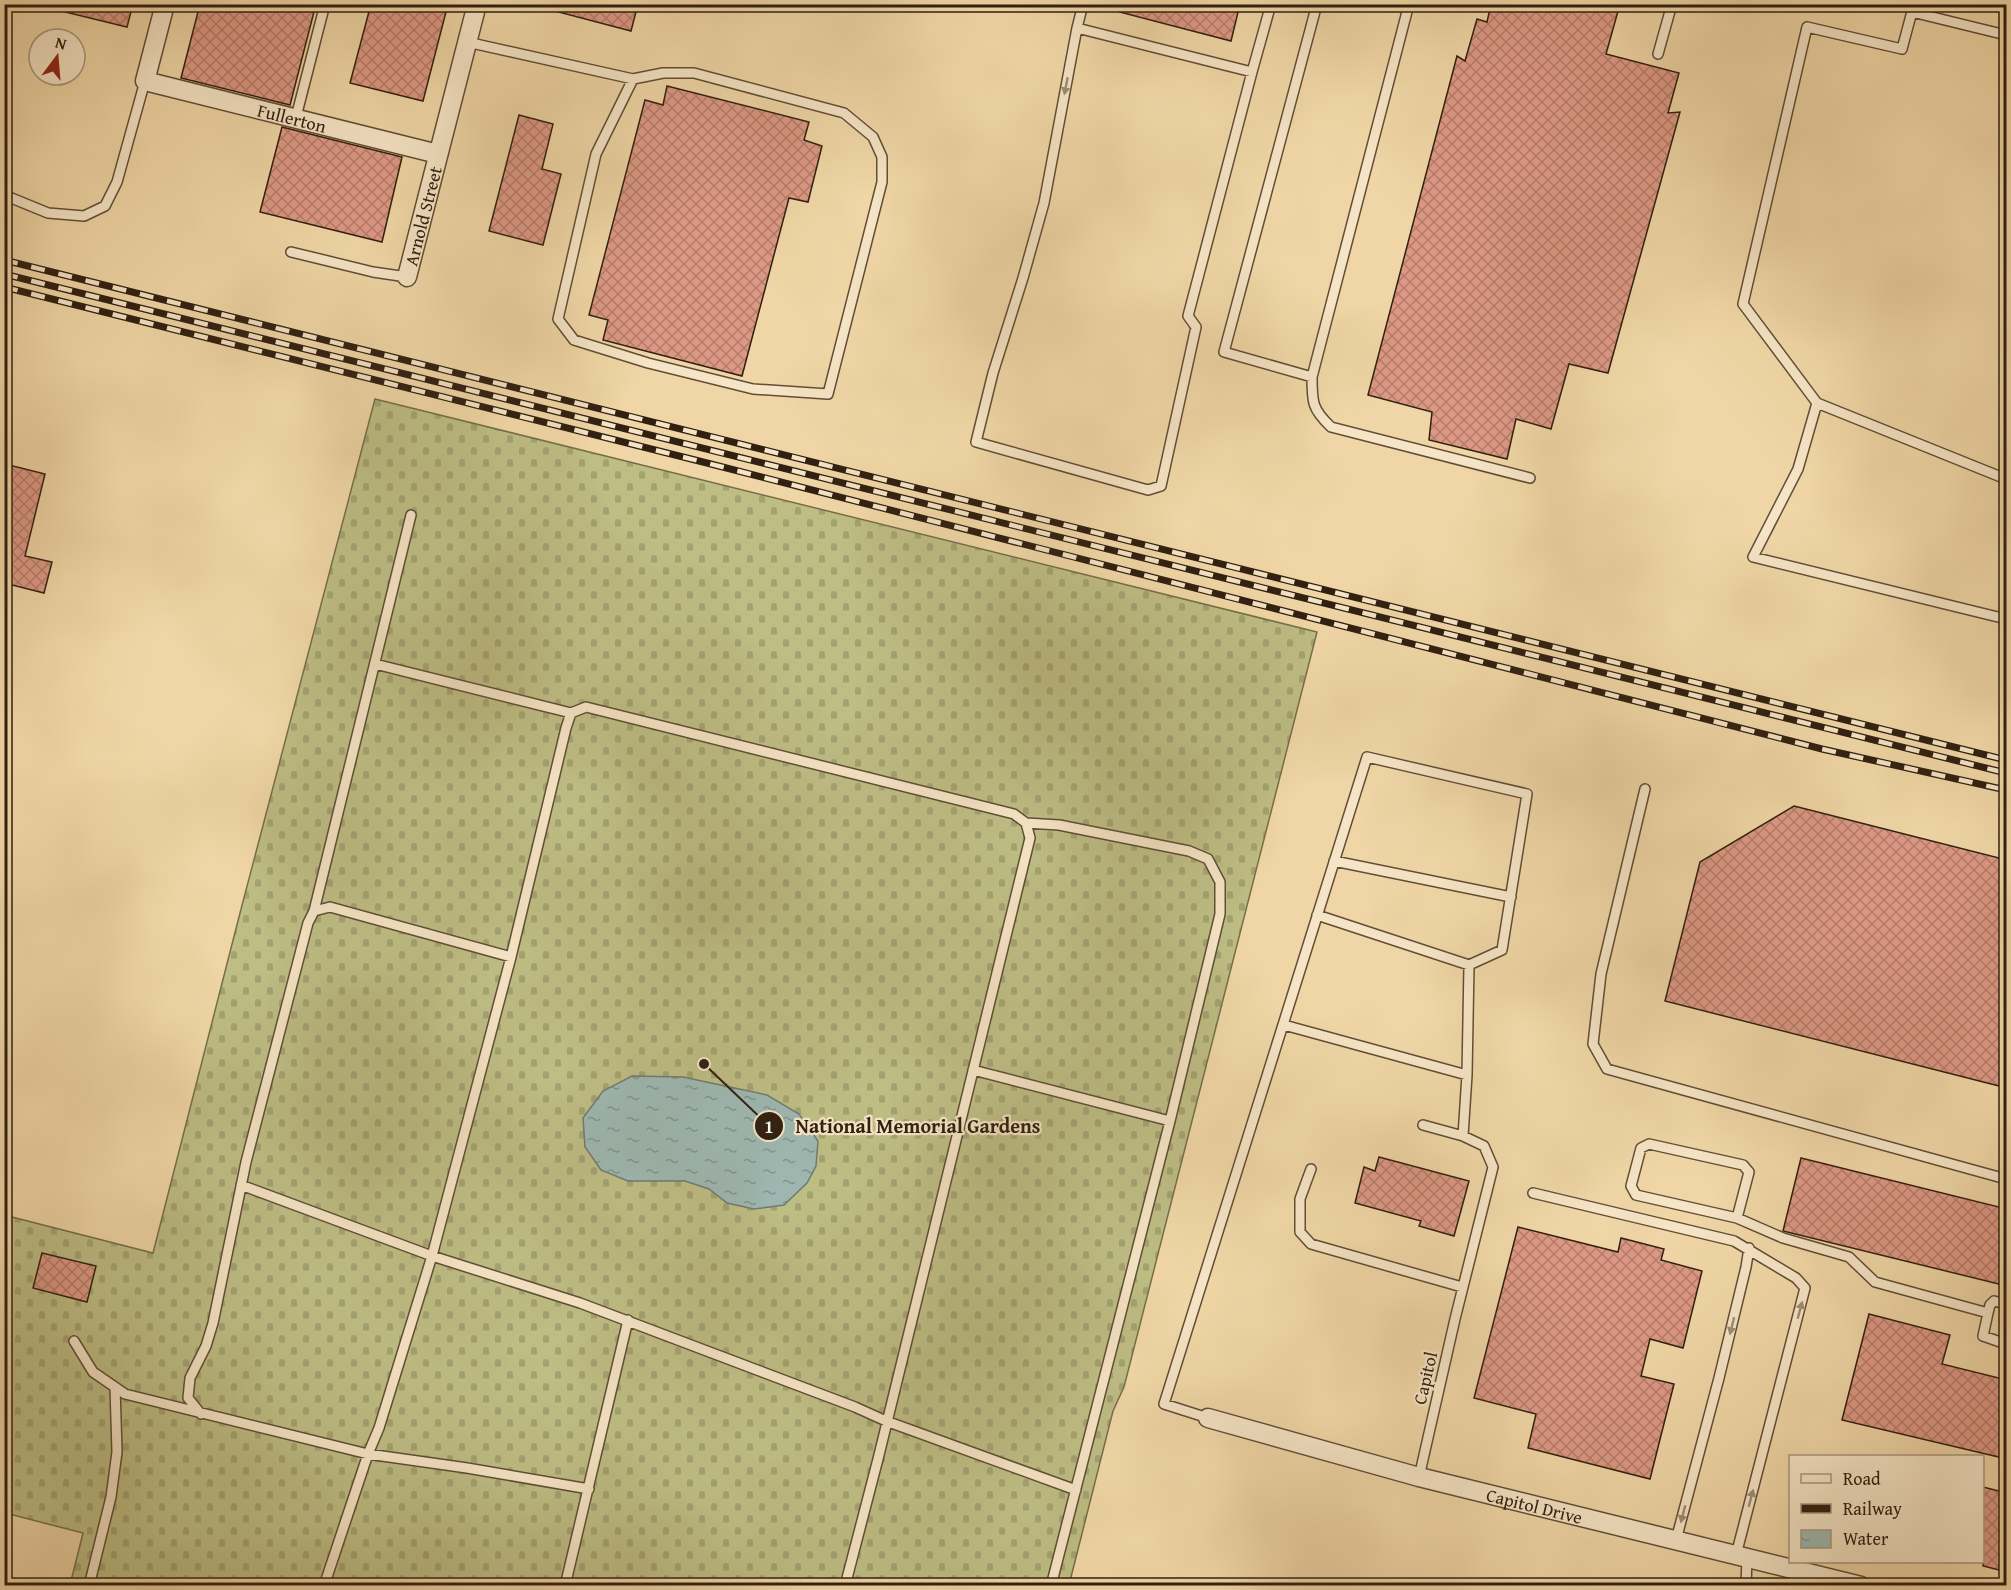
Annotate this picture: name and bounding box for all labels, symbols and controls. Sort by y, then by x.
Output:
north arrow [27,27,87,87]
text: N [53,30,70,56]
one-way arrow [1061,77,1070,96]
street label: Fullerton [255,96,329,139]
street label: Arnold Street [397,163,449,269]
callout: National Memorial Gardens [754,1107,1053,1145]
text: National Memorial Gardens [796,1111,1040,1140]
text: 1 [764,1113,774,1140]
one-way arrow [1795,1300,1805,1319]
one-way arrow [1726,1316,1736,1335]
street label: Capitol [1406,1349,1444,1407]
legend [1789,1455,1984,1563]
text: Road [1843,1465,1881,1492]
street label: Capitol Drive [1484,1481,1585,1530]
one-way arrow [1746,1489,1756,1507]
text: Railway [1843,1495,1902,1522]
one-way arrow [1678,1505,1688,1524]
text: Water [1843,1525,1889,1552]

